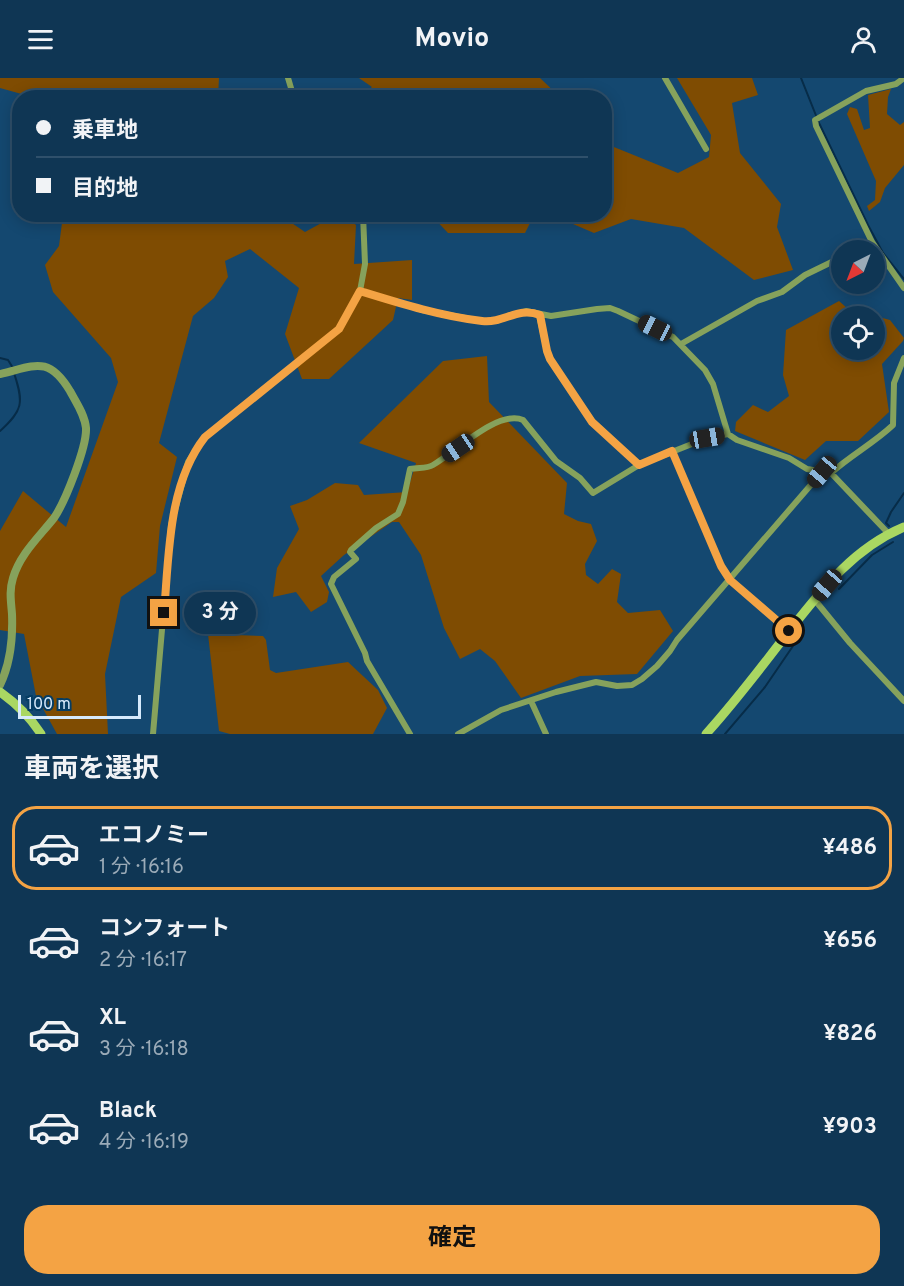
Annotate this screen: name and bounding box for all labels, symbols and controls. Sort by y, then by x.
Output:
text: Movio [415,22,489,56]
icon: menu [24,23,57,56]
icon: person [847,23,880,56]
text: 乗車地 [72,118,138,145]
text: 目的地 [72,176,138,203]
north arrow [831,240,885,294]
map controls [831,240,885,360]
button: locate [831,306,885,360]
car [635,312,675,344]
car [688,426,726,450]
car [438,430,478,466]
car [804,452,840,492]
car [808,566,846,604]
callout: 3 分 [185,592,257,634]
route end [150,599,177,626]
text: 3 分 [202,600,239,626]
route start [775,617,802,644]
scale bar [18,692,141,720]
text: 100 m [27,695,71,715]
text: 車両を選択 [24,753,159,787]
icon: car [27,821,81,875]
text: エコノミー [99,823,209,850]
text: ¥486 [822,835,877,862]
text: 1 分 · 16:16 [99,855,184,881]
icon: car [27,914,81,968]
text: コンフォート [99,916,230,943]
text: ¥656 [823,928,877,955]
text: 2 分 · 16:17 [99,948,187,974]
text: XL [99,1005,126,1032]
icon: car [27,1007,81,1061]
text: ¥826 [823,1021,877,1048]
text: 3 分 · 16:18 [99,1037,189,1063]
text: Black [99,1098,157,1125]
icon: car [27,1100,81,1154]
text: ¥903 [822,1114,877,1141]
text: 4 分 · 16:19 [99,1130,189,1156]
button: 確定 [24,1205,880,1274]

